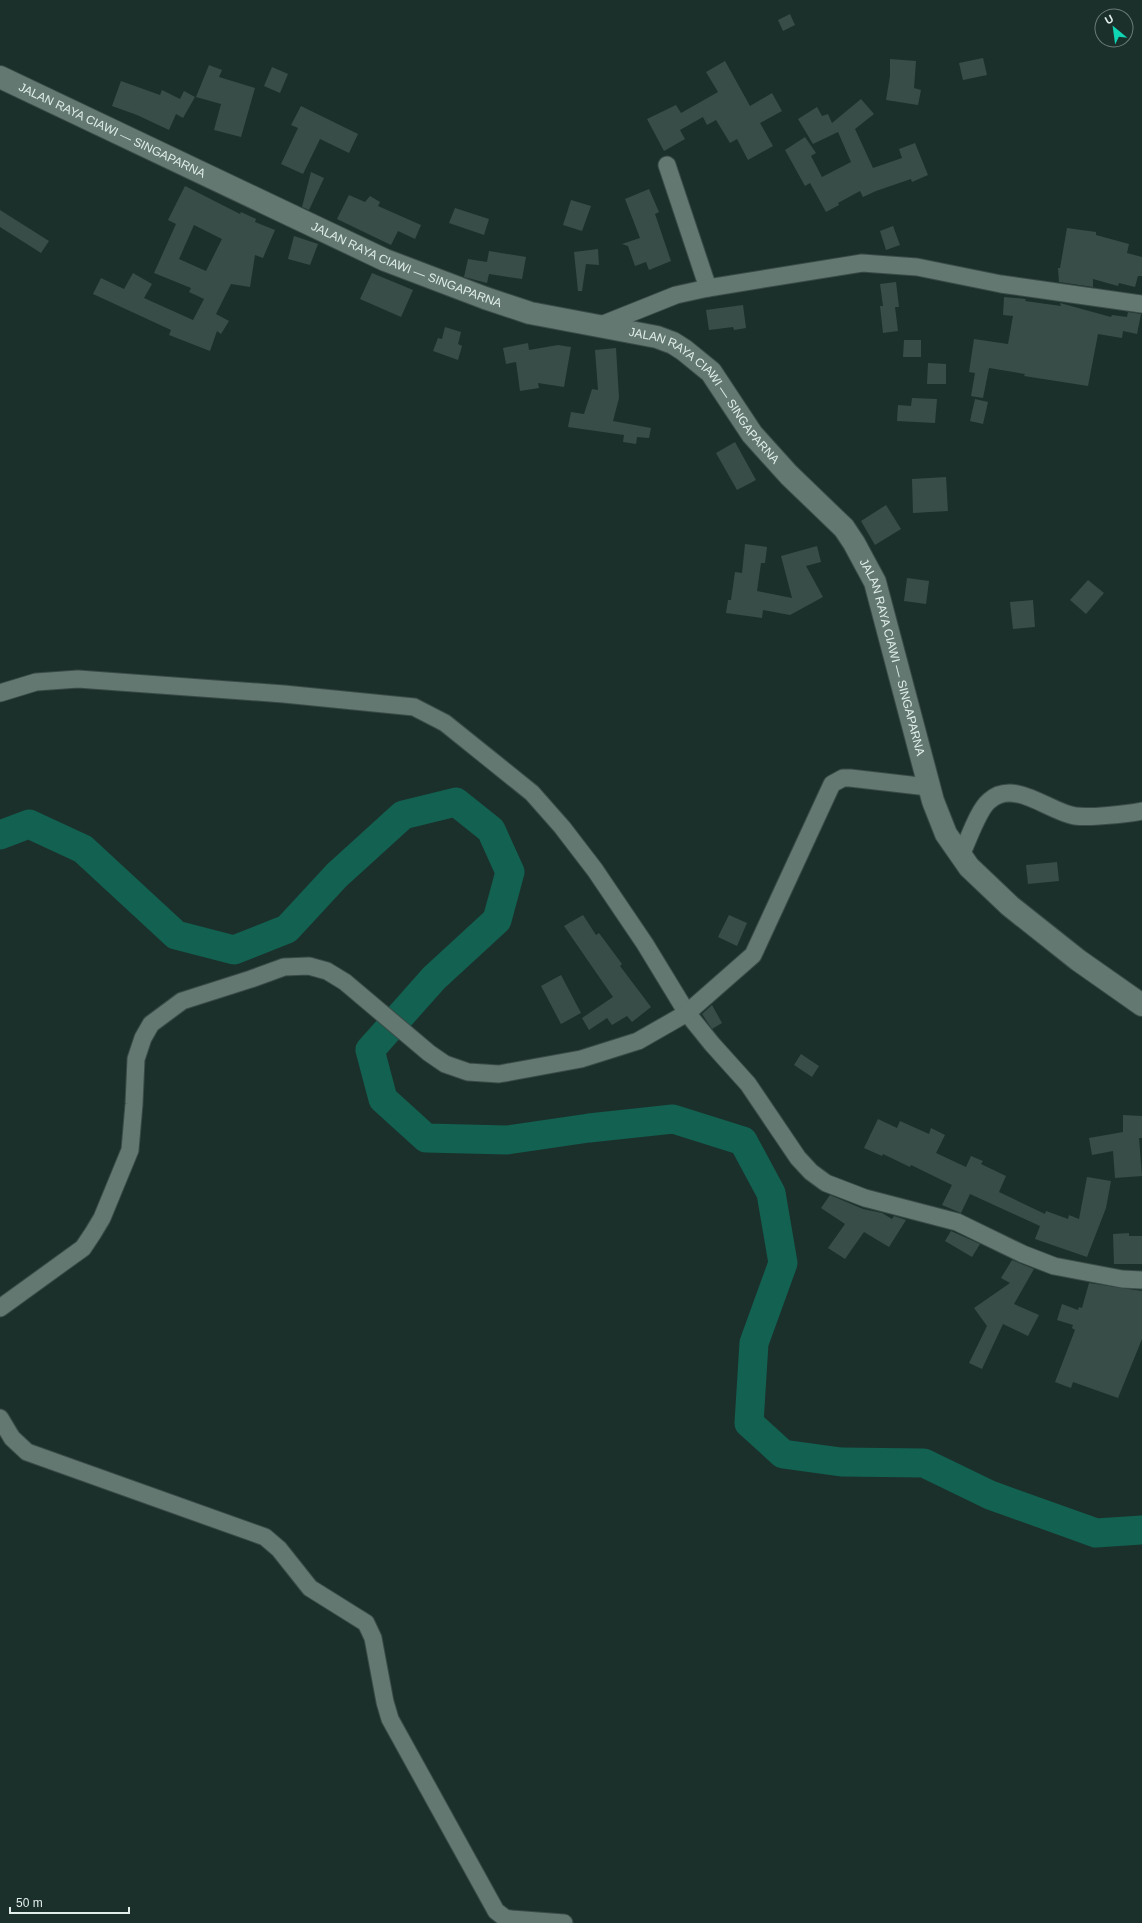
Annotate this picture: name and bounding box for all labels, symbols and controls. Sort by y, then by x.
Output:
north arrow [1094,8,1134,48]
text: U [1103,12,1116,26]
street label: JALAN RAYA CIAWI — SINGAPARNA [16,80,208,181]
street label: JALAN RAYA CIAWI — SINGAPARNA [309,219,504,310]
street label: JALAN RAYA CIAWI — SINGAPARNA [628,325,782,466]
street label: JALAN RAYA CIAWI — SINGAPARNA [857,556,928,757]
scale bar [10,1889,129,1915]
text: 50 m [16,1896,43,1910]

